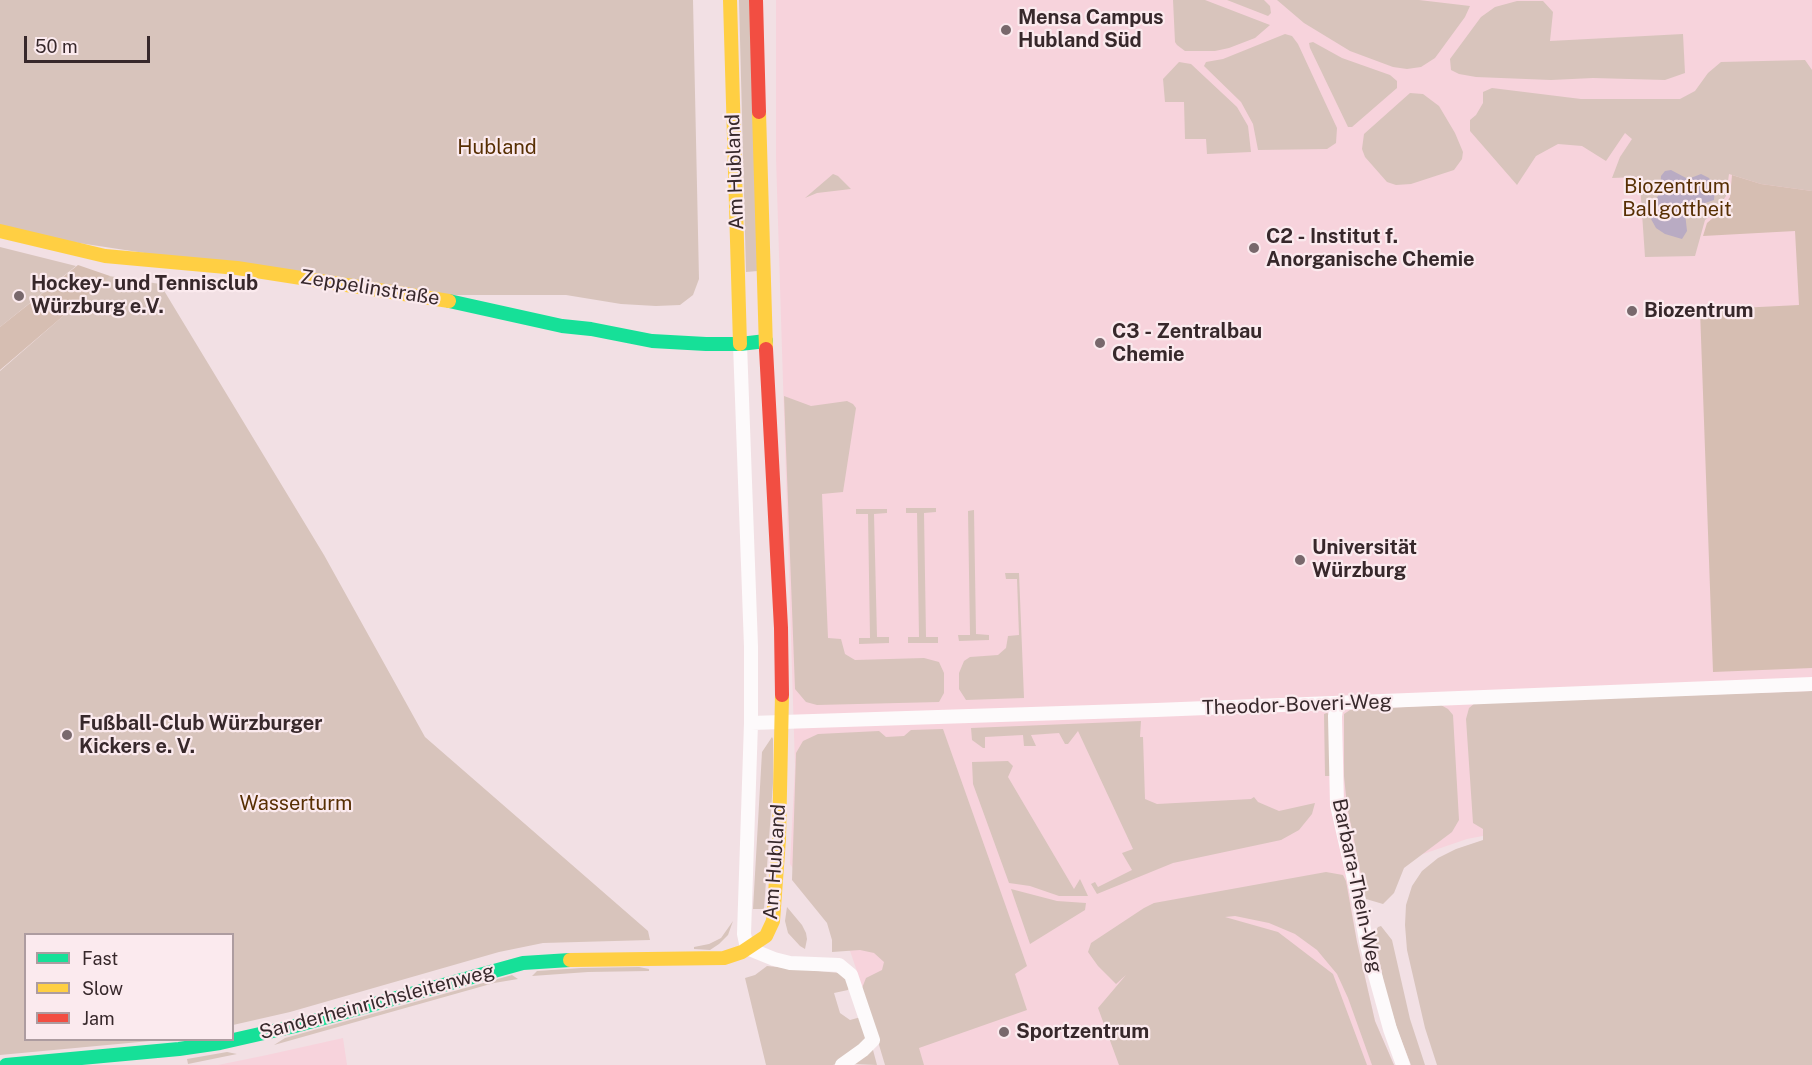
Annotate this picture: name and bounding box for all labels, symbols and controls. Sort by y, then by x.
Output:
place label: Mensa Campus Hubland Süd [1018,6,1164,53]
marker: Mensa Campus Hubland Süd [999,23,1013,37]
scale bar [27,24,153,62]
text: 50 m [35,36,78,57]
street label: Am Hubland [721,114,749,230]
park label: Hubland [457,136,537,160]
park label: Biozentrum Ballgottheit [1622,175,1732,222]
place label: C2 - Institut f. Anorganische Chemie [1266,225,1475,272]
marker: C2 - Institut f. Anorganische Chemie [1247,241,1261,255]
street label: Zeppelinstraße [299,265,441,311]
place label: Hockey- und Tennisclub Würzburg e.V. [31,272,258,319]
marker: Hockey- und Tennisclub Würzburg e.V. [12,289,26,303]
place label: Biozentrum [1644,299,1754,323]
marker: Biozentrum [1625,304,1639,318]
place label: C3 - Zentralbau Chemie [1112,320,1262,367]
marker: C3 - Zentralbau Chemie [1093,336,1107,350]
place label: Universität Würzburg [1312,536,1417,583]
marker: Universität Würzburg [1293,553,1307,567]
street label: Theodor-Boveri-Weg [1202,690,1392,720]
place label: Fußball-Club Würzburger Kickers e. V. [79,712,323,759]
marker: Fußball-Club Würzburger Kickers e. V. [60,728,74,742]
park label: Wasserturm [240,792,352,816]
street label: Barbara-Thein-Weg [1327,797,1387,975]
street label: Am Hubland [759,803,791,921]
legend [24,933,234,1041]
text: Fast [82,948,118,969]
street label: Sanderheinrichsleitenweg [257,959,497,1045]
text: Slow [82,978,123,999]
text: Jam [82,1008,115,1029]
place label: Sportzentrum [1016,1020,1149,1044]
marker: Sportzentrum [997,1025,1011,1039]

